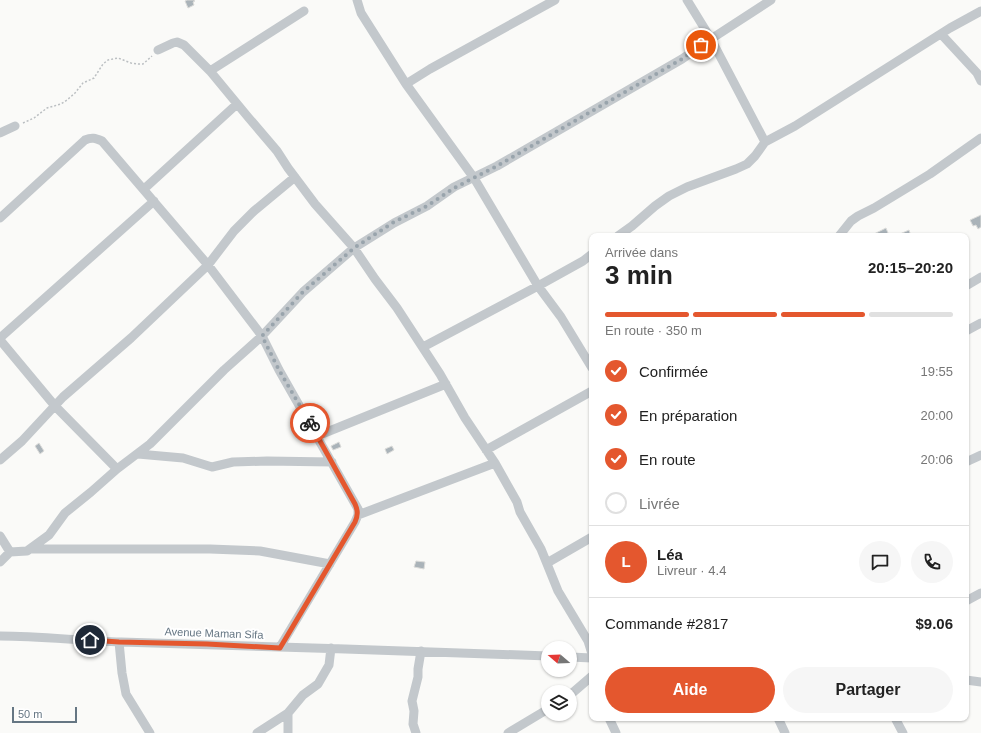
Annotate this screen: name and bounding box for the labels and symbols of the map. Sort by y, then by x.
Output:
pin [684,28,718,62]
courier [290,403,330,443]
pin [73,623,107,657]
street label: Avenue Maman Sifa [164,625,264,641]
north arrow [541,641,577,677]
scale bar [12,705,77,724]

